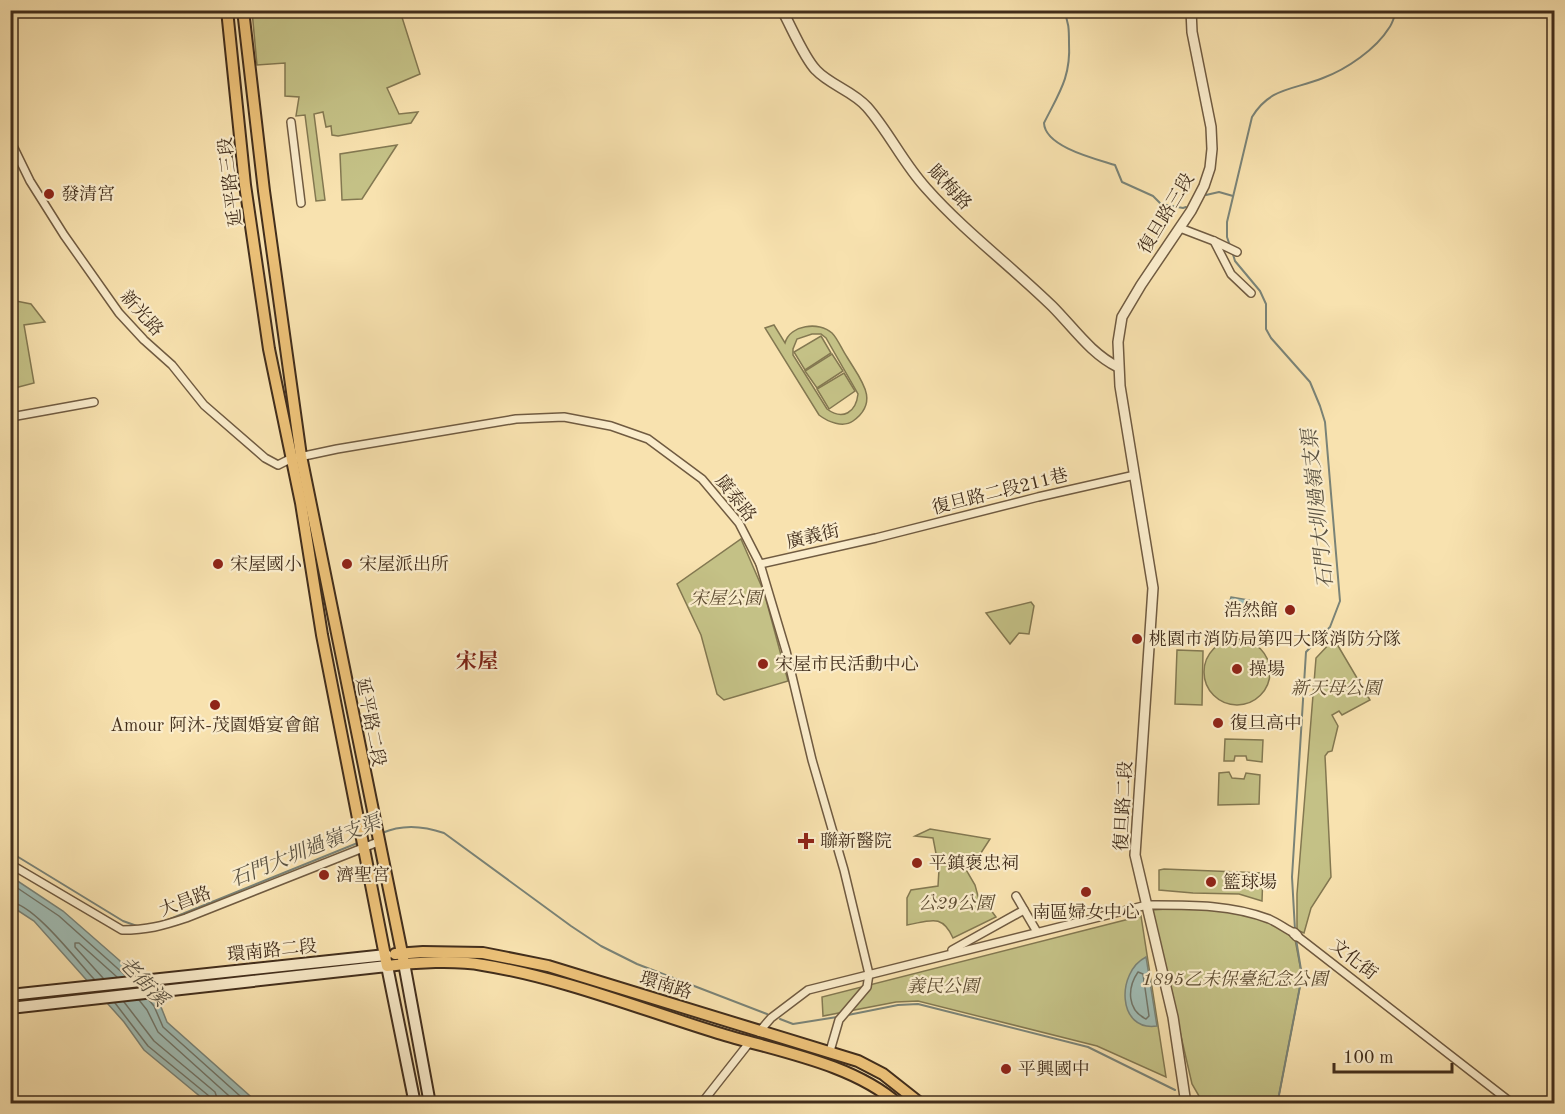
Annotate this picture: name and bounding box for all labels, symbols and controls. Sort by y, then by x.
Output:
street label: 延平路三段 [215,136,245,228]
street label: 賦梅路 [924,160,976,214]
street label: 復旦路三段 [1134,169,1198,257]
place label: 發清宮 [61,184,115,204]
marker: 發清宮 [42,187,56,201]
street label: 新光路 [117,286,167,340]
water label: 石門大圳過嶺支渠 [1298,425,1337,590]
street label: 復旦路二段211巷 [930,464,1070,518]
street label: 廣泰路 [711,471,761,525]
street label: 廣義街 [784,520,842,552]
place label: 宋屋國小 [230,554,302,574]
place label: 宋屋派出所 [359,554,449,574]
marker: 宋屋國小 [211,557,225,571]
marker: 宋屋派出所 [340,557,354,571]
park label: 宋屋公園 [690,588,765,608]
place label: 浩然館 [1224,600,1278,620]
marker: 浩然館 [1283,603,1297,617]
place label: 桃園市消防局第四大隊消防分隊 [1149,629,1401,649]
marker: 桃園市消防局第四大隊消防分隊 [1130,632,1144,646]
district label: 宋屋 [456,649,498,673]
place label: 宋屋市民活動中心 [775,654,919,674]
marker: 宋屋市民活動中心 [756,657,770,671]
place label: 操場 [1249,659,1285,679]
marker: 操場 [1230,662,1244,676]
street label: 延平路二段 [353,676,389,768]
park label: 新天母公園 [1291,678,1384,698]
marker: Amour 阿沐-茂園婚宴會館 [208,698,222,712]
place label: 復旦高中 [1230,713,1302,733]
place label: Amour 阿沐-茂園婚宴會館 [110,715,320,735]
marker: 復旦高中 [1211,716,1225,730]
street label: 復旦路二段 [1111,761,1135,851]
water label: 石門大圳過嶺支渠 [227,810,386,891]
place label: 聯新醫院 [820,831,892,851]
marker: 聯新醫院 [797,832,815,850]
place label: 平鎮褒忠祠 [929,853,1019,873]
marker: 平鎮褒忠祠 [910,856,924,870]
place label: 濟聖宮 [336,865,390,885]
marker: 濟聖宮 [317,868,331,882]
place label: 籃球場 [1223,872,1277,892]
marker: 籃球場 [1204,875,1218,889]
street label: 大昌路 [156,882,214,920]
marker: 南區婦女中心 [1079,885,1093,899]
park label: 公29公園 [919,893,996,913]
place label: 南區婦女中心 [1032,902,1140,922]
street label: 文化街 [1327,934,1381,984]
street label: 環南路二段 [226,935,318,965]
water label: 老街溪 [115,952,173,1012]
street label: 環南路 [637,968,695,1002]
park label: 1895乙未保臺紀念公園 [1142,969,1331,989]
park label: 義民公園 [907,976,982,996]
scale bar [1334,1036,1452,1074]
text: 100 m [1343,1049,1394,1067]
place label: 平興國中 [1018,1059,1090,1079]
marker: 平興國中 [999,1062,1013,1076]

